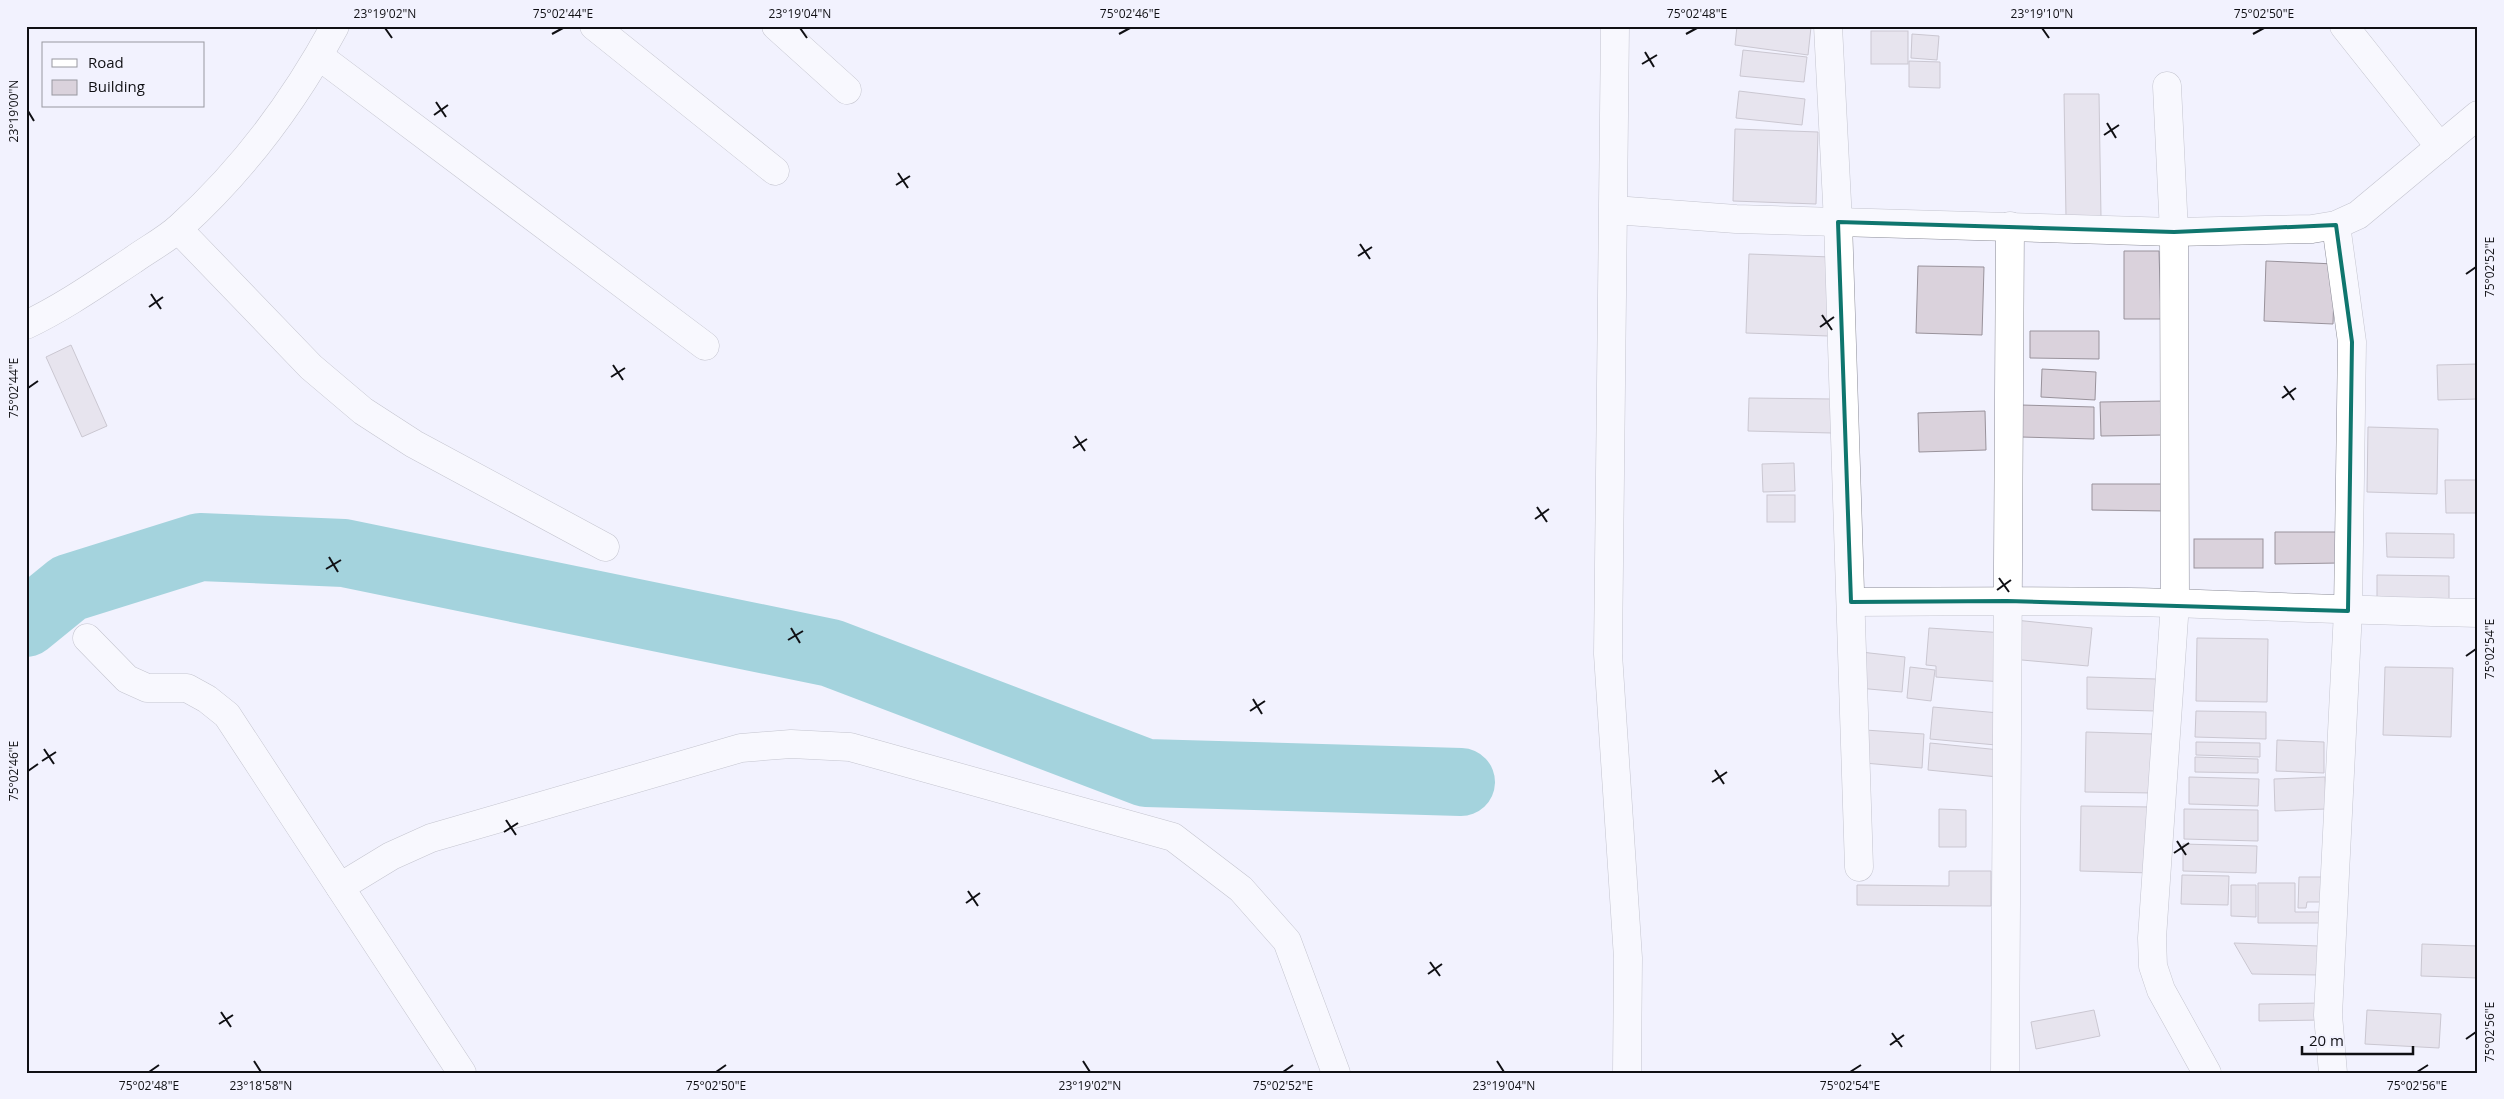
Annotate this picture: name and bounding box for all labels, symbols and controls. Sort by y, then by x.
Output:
text: 23°19'02"N [354,5,416,22]
text: 75°02'44"E [533,5,593,22]
text: 23°19'04"N [769,5,831,22]
text: 75°02'46"E [1100,5,1160,22]
text: 75°02'48"E [1667,5,1727,22]
text: 23°19'10"N [2011,5,2073,22]
text: 75°02'50"E [2234,5,2294,22]
legend [42,42,205,108]
text: Road [88,52,124,72]
text: Building [88,76,145,96]
text: 23°19'00"N [5,80,22,142]
text: 75°02'52"E [2481,237,2498,297]
text: 75°02'44"E [5,358,22,418]
text: 75°02'54"E [2481,619,2498,679]
text: 75°02'46"E [5,741,22,801]
text: 75°02'56"E [2481,1002,2498,1062]
scale bar [2302,1024,2413,1056]
text: 20 m [2309,1030,2344,1050]
text: 75°02'48"E [119,1077,179,1094]
text: 23°18'58"N [230,1077,292,1094]
text: 75°02'50"E [686,1077,746,1094]
text: 23°19'02"N [1059,1077,1121,1094]
text: 75°02'52"E [1253,1077,1313,1094]
text: 23°19'04"N [1473,1077,1535,1094]
text: 75°02'54"E [1820,1077,1880,1094]
text: 75°02'56"E [2387,1077,2447,1094]

